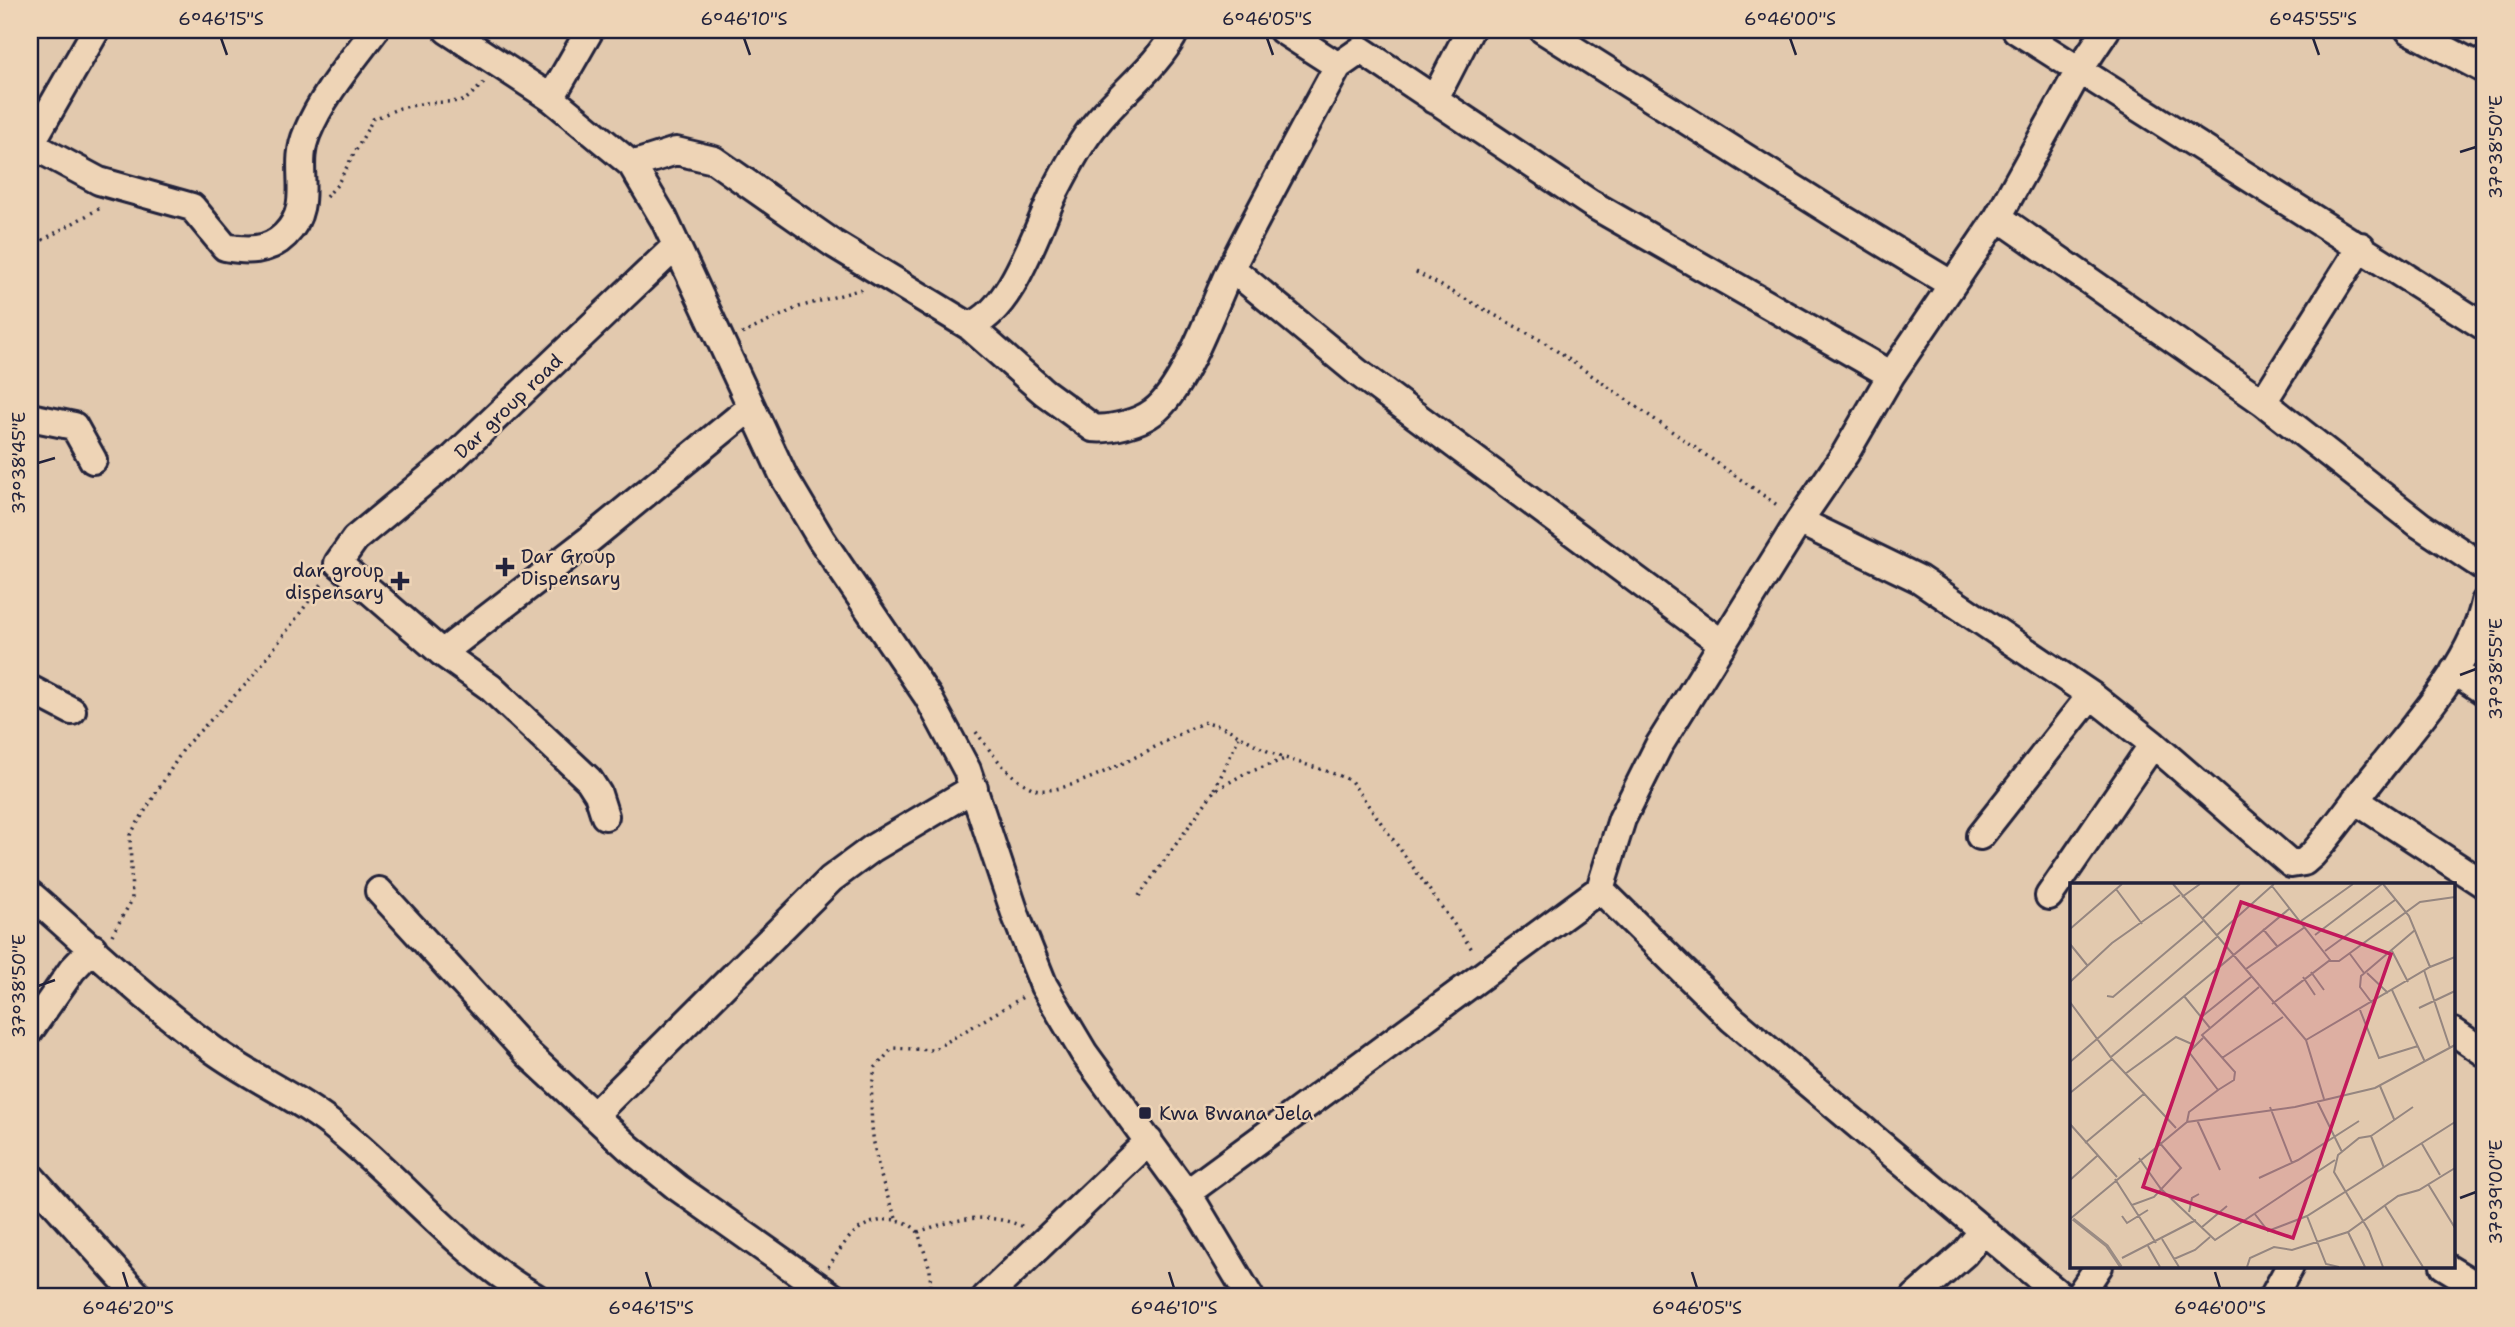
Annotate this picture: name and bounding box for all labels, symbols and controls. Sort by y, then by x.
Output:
text: 6°46'15"S [178,7,264,31]
text: 6°46'10"S [700,7,788,31]
text: 6°46'05"S [1222,7,1312,31]
text: 6°46'00"S [1744,7,1836,31]
text: 6°45'55"S [2269,7,2357,31]
text: 37°38'50"E [2484,95,2508,199]
street label: Dar group road [449,348,568,464]
text: 37°38'45"E [7,412,31,514]
place label: Dar Group Dispensary [521,544,621,591]
marker: Dar Group Dispensary [495,557,515,577]
place label: dar group dispensary [285,558,384,605]
marker: dar group dispensary [390,571,410,591]
text: 37°38'55"E [2484,618,2508,720]
inset map [2070,883,2456,1268]
text: 37°38'50"E [7,934,31,1038]
place label: Kwa Bwana Jela [1159,1101,1313,1126]
marker: Kwa Bwana Jela [1137,1105,1153,1121]
text: 37°39'00"E [2484,1140,2508,1244]
text: 6°46'20"S [82,1296,174,1320]
text: 6°46'15"S [608,1296,694,1320]
text: 6°46'10"S [1130,1296,1218,1320]
text: 6°46'05"S [1652,1296,1742,1320]
text: 6°46'00"S [2174,1296,2266,1320]

